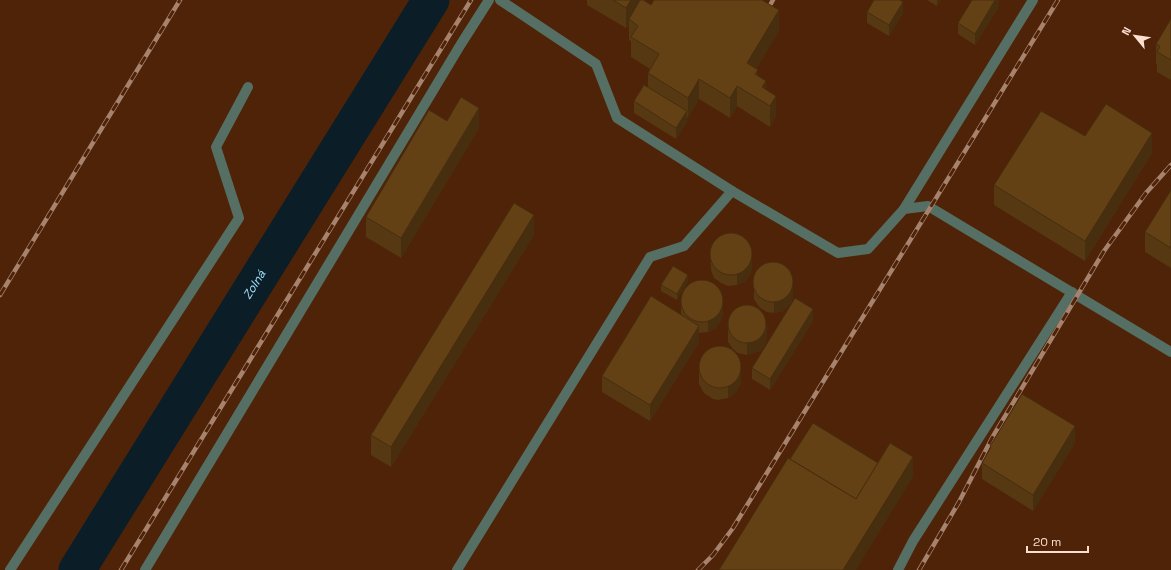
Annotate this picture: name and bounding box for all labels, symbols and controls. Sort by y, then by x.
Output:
north arrow [1115,16,1155,56]
text: N [1118,25,1134,38]
water label: Zolná [239,267,269,302]
scale bar [1027,528,1088,554]
text: 20 m [1033,534,1061,550]

